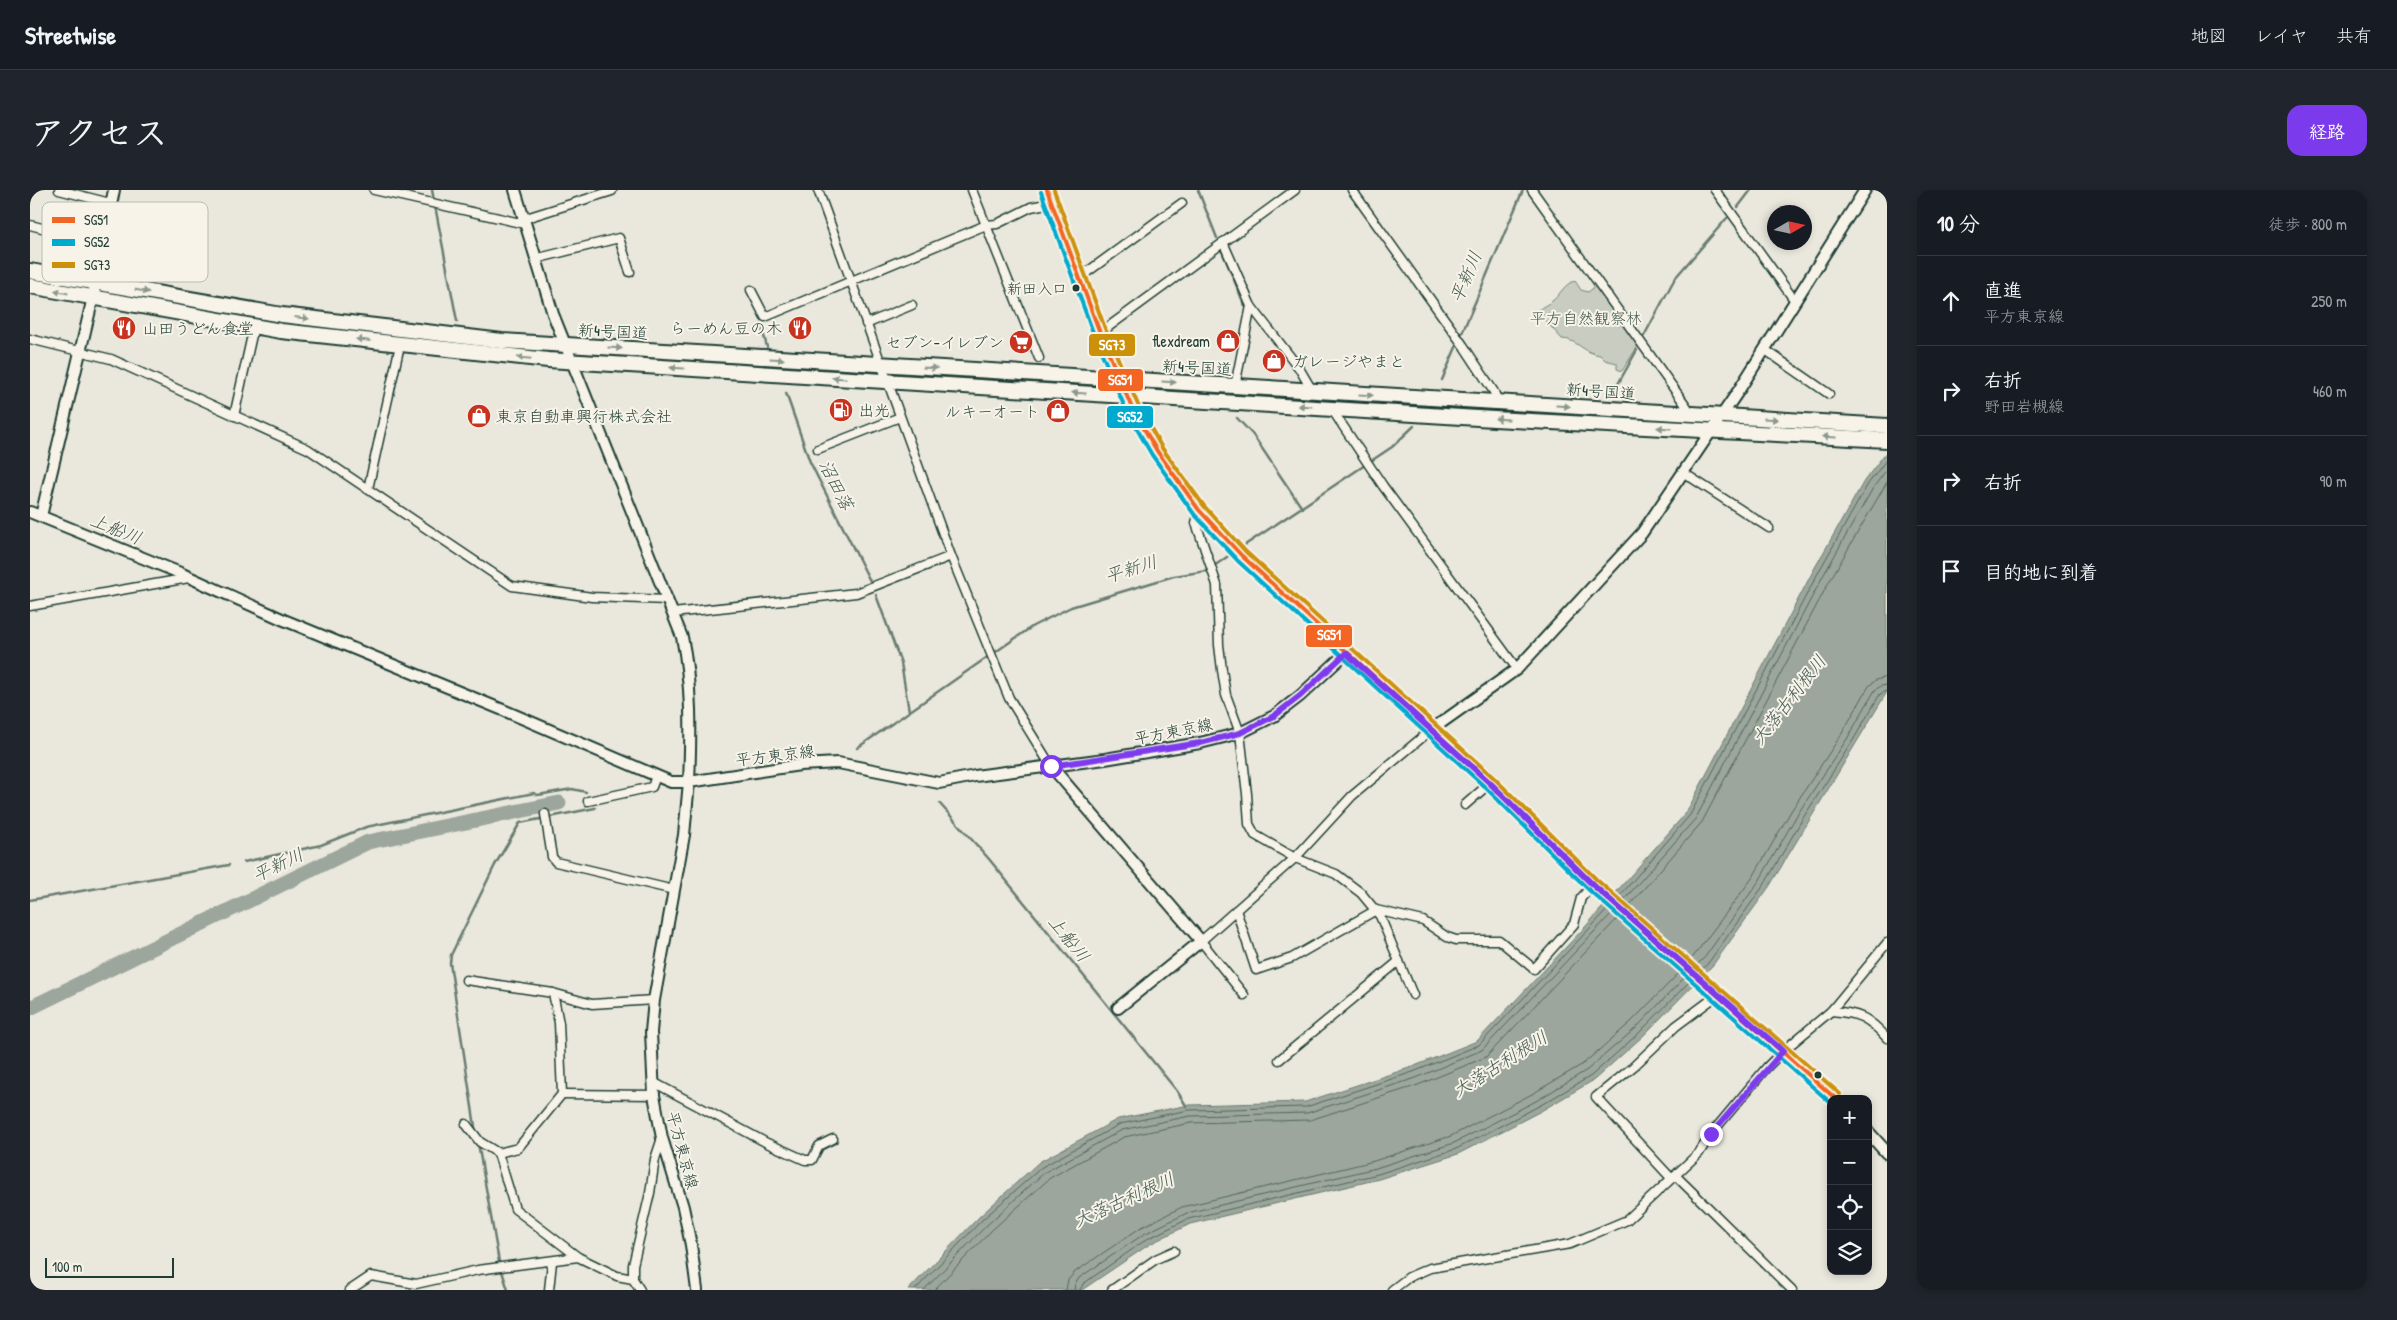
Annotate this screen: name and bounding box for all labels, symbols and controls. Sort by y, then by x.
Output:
text: Streetwise [25,19,116,51]
text: 地図 [2191,23,2227,48]
text: レイヤ [2255,23,2308,48]
text: 共有 [2336,23,2372,48]
button: 経路 [2287,105,2367,156]
text: アクセス [30,109,168,156]
legend [42,202,208,282]
north arrow [1767,205,1812,250]
text: 10 分 [1937,209,1980,238]
text: SG51 [84,210,108,229]
text: 徒歩 · 800 m [2269,213,2347,235]
text: SG52 [84,232,110,251]
water label: 平新川 [1443,247,1488,307]
text: SG73 [84,255,110,274]
text: 直進 [1984,277,2022,303]
place label: 新田入口 [1007,278,1067,299]
marker: 新田入口 [1071,283,1081,293]
icon: ahead [1937,287,1965,315]
one-way arrow [53,288,68,296]
one-way arrow [134,288,150,296]
text: 250 m [2311,290,2347,312]
text: 平方東京線 [1984,305,2064,327]
park label: 平方自然観察林 [1530,307,1642,329]
one-way arrow [294,314,310,322]
restaurant icon: 山田うどん食堂 [111,315,137,341]
restaurant icon: らーめん豆の木 [787,315,813,341]
place label: 山田うどん食堂 [142,317,254,339]
place label: らーめん豆の木 [670,317,782,339]
street label: 新4号国道 [577,318,649,344]
shop icon: flexdream [1215,328,1241,354]
supermarket icon: セブン-イレブン [1008,329,1034,355]
place label: flexdream [1152,330,1210,352]
place label: セブン-イレブン [886,331,1004,353]
line badge: SG73 [1088,333,1136,357]
text: SG73 [1099,335,1126,354]
one-way arrow [354,336,370,344]
one-way arrow [607,345,623,353]
shop icon: ガレージやまと [1261,348,1287,374]
place label: ガレージやまと [1292,350,1405,372]
one-way arrow [516,354,532,362]
street label: 新4号国道 [1161,354,1233,380]
one-way arrow [769,356,785,364]
one-way arrow [669,363,685,371]
one-way arrow [923,365,939,373]
text: 右折 [1984,367,2022,393]
line badge: SG51 [1097,368,1144,392]
text: SG51 [1108,370,1132,389]
one-way arrow [831,374,847,382]
icon: right [1937,377,1965,405]
street label: 新4号国道 [1565,378,1637,404]
one-way arrow [1161,379,1177,387]
text: 460 m [2313,380,2347,402]
one-way arrow [1070,389,1086,397]
one-way arrow [1358,391,1374,399]
text: 野田岩槻線 [1984,395,2064,417]
fuel station icon: 出光 [828,397,854,423]
shop icon: ルキーオート [1045,398,1071,424]
place label: 出光 [858,399,890,421]
place label: ルキーオート [945,400,1040,422]
one-way arrow [1297,402,1313,410]
one-way arrow [1555,402,1571,410]
shop icon: 東京自動車興行株式会社 [466,403,492,429]
place label: 東京自動車興行株式会社 [496,405,672,427]
line badge: SG52 [1106,405,1154,429]
text: SG52 [1117,407,1143,426]
one-way arrow [1494,415,1510,423]
one-way arrow [1763,415,1779,423]
one-way arrow [1656,424,1672,432]
one-way arrow [1820,432,1836,440]
water label: 沼田落 [813,455,861,516]
icon: right [1937,467,1965,495]
text: 右折 [1984,469,2022,495]
text: 90 m [2319,470,2347,492]
water label: 上船川 [86,507,146,550]
water label: 平新川 [1101,549,1160,588]
icon: arrive [1937,557,1965,585]
text: 目的地に到着 [1984,559,2098,585]
line badge: SG51 [1305,624,1353,648]
text: SG51 [1317,625,1341,644]
water label: 大落古利根川 [1746,649,1832,750]
street label: 平方東京線 [1132,713,1214,749]
street label: 平方東京線 [734,739,816,771]
route start [1040,755,1063,778]
water label: 平新川 [248,841,308,888]
water label: 上船川 [1043,910,1096,968]
water label: 大落古利根川 [1447,1024,1552,1103]
unlabelled marker [1813,1070,1823,1080]
map controls [1827,1095,1872,1275]
button: + [1827,1095,1872,1140]
street label: 平方東京線 [662,1109,704,1191]
route end [1700,1123,1723,1146]
button: − [1827,1140,1872,1185]
water label: 大落古利根川 [1069,1166,1178,1233]
button: locate [1827,1185,1872,1230]
button: layers [1827,1230,1872,1275]
scale bar [45,1255,174,1278]
text: 100 m [52,1257,82,1276]

